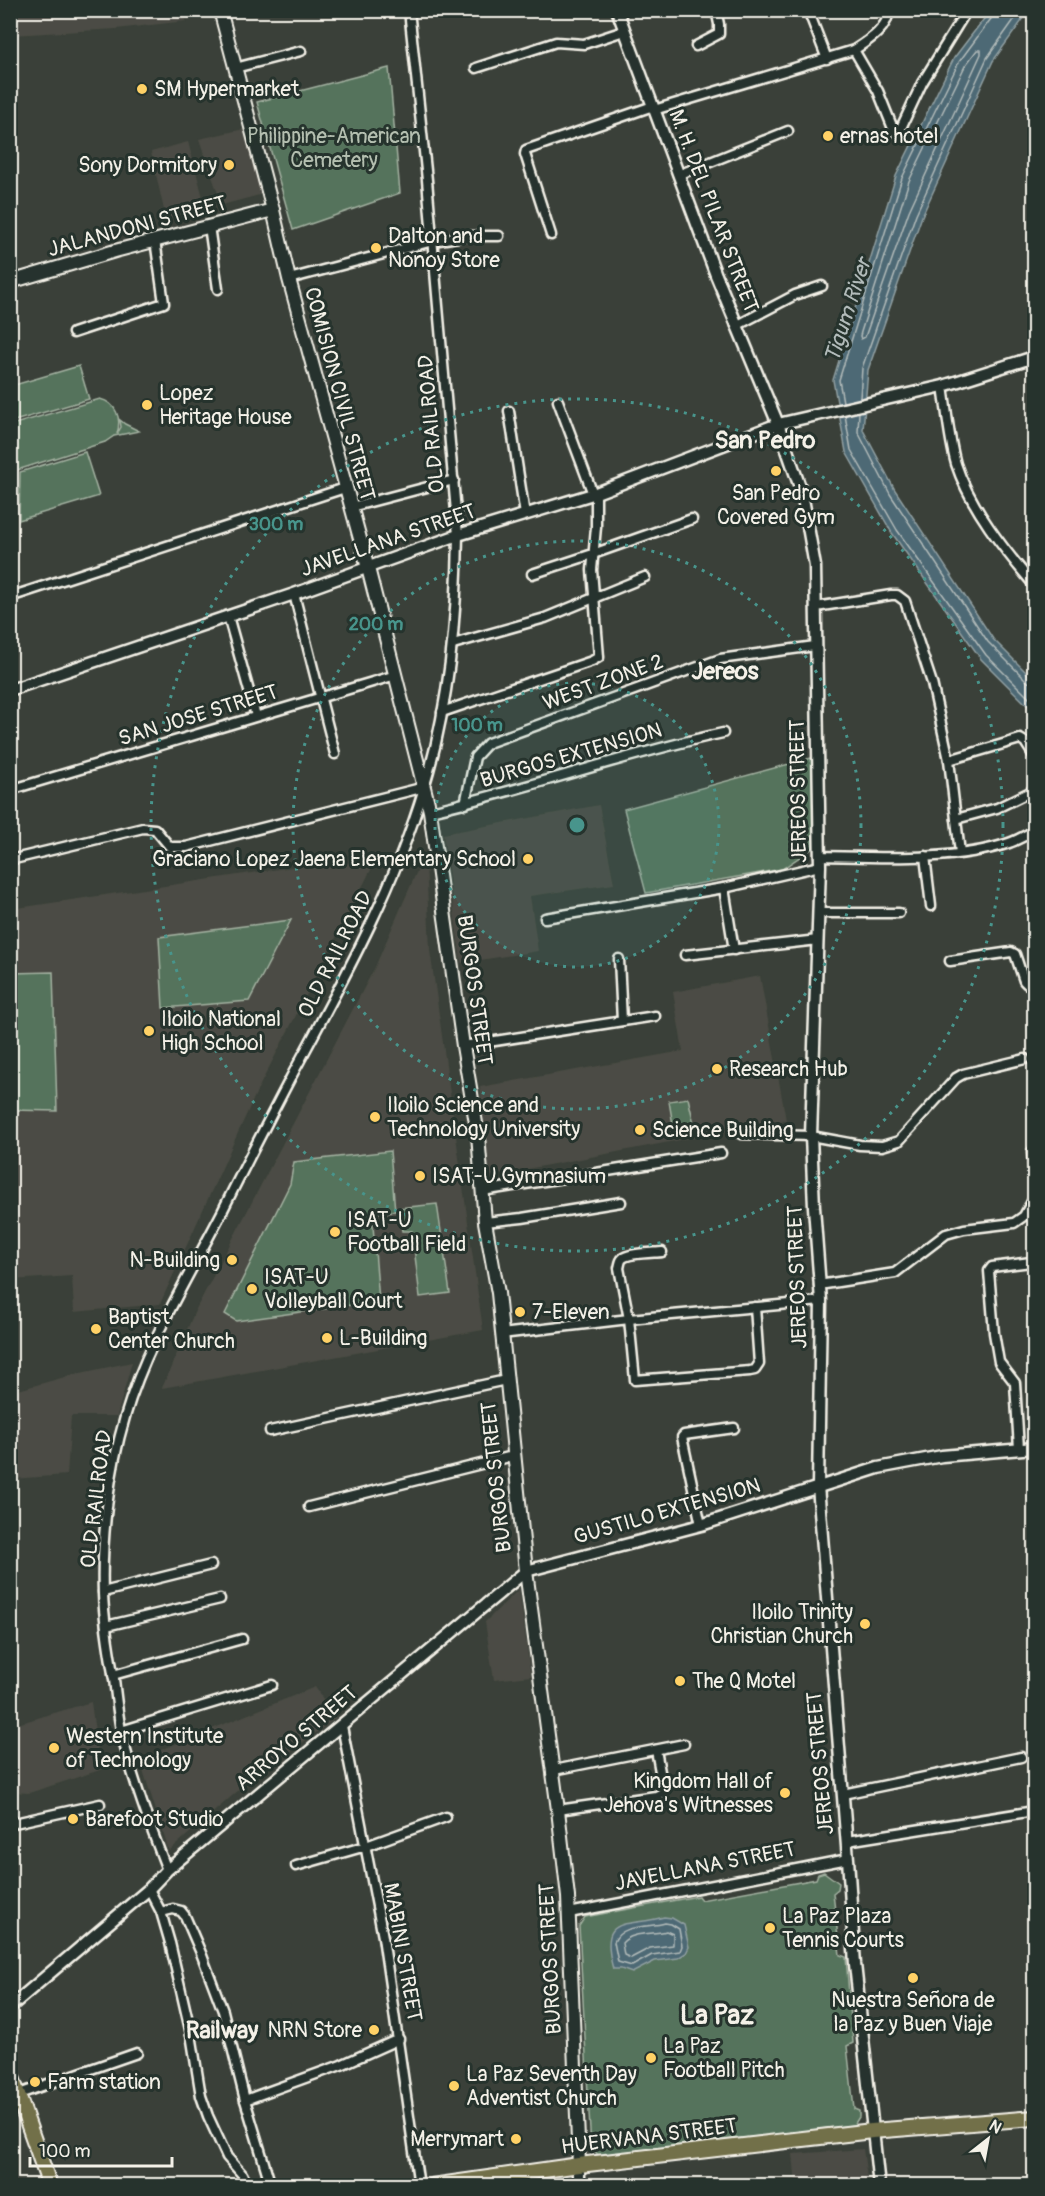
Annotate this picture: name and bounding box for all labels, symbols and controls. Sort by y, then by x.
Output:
place label: SM Hypermarket [154,76,300,103]
marker: SM Hypermarket [135,82,149,96]
street label: M. H. DEL PILAR STREET [662,106,765,317]
park label: Philippine-American Cemetery [247,123,421,174]
place label: ernas hotel [840,123,938,150]
marker: ernas hotel [821,129,835,143]
place label: Sony Dormitory [78,152,217,179]
marker: Sony Dormitory [222,158,236,172]
street label: JALANDONI STREET [45,190,230,263]
place label: Dalton and Nonoy Store [388,223,500,274]
marker: Dalton and Nonoy Store [369,241,383,255]
water label: Tigum River [818,252,879,366]
street label: COMISION CIVIL STREET [298,284,381,504]
street label: OLD RAILROAD [412,354,451,494]
place label: Lopez Heritage House [159,380,292,431]
marker: Lopez Heritage House [140,398,154,412]
district label: San Pedro [714,426,816,455]
marker: San Pedro Covered Gym [769,464,783,478]
place label: San Pedro Covered Gym [717,480,835,531]
street label: JAVELLANA STREET [297,498,480,583]
text: 300 m [249,513,303,536]
text: 200 m [349,613,403,636]
street label: WEST ZONE 2 [539,648,667,717]
district label: Jereos [692,657,759,686]
street label: SAN JOSE STREET [115,678,281,753]
text: 100 m [451,714,503,737]
street label: BURGOS EXTENSION [477,717,665,794]
street label: JEREOS STREET [784,719,813,863]
centre of rings [567,815,587,835]
place label: Graciano Lopez Jaena Elementary School [152,846,516,873]
marker: Graciano Lopez Jaena Elementary School [521,852,535,866]
street label: OLD RAILROAD [292,886,379,1022]
street label: BURGOS STREET [451,913,498,1067]
place label: Iloilo National High School [161,1006,281,1057]
marker: Iloilo National High School [142,1024,156,1038]
place label: Research Hub [729,1056,848,1083]
marker: Research Hub [710,1062,724,1076]
place label: Iloilo Science and Technology University [387,1092,580,1143]
marker: Iloilo Science and Technology University [368,1110,382,1124]
place label: Science Building [652,1117,794,1144]
marker: Science Building [633,1123,647,1137]
place label: ISAT-U Gymnasium [432,1163,606,1190]
marker: ISAT-U Gymnasium [413,1169,427,1183]
street label: JEREOS STREET [781,1204,813,1349]
place label: ISAT-U Football Field [347,1207,466,1258]
marker: ISAT-U Football Field [328,1225,342,1239]
place label: N-Building [129,1247,220,1274]
marker: N-Building [225,1253,239,1267]
place label: ISAT-U Volleyball Court [264,1264,403,1315]
marker: ISAT-U Volleyball Court [245,1282,259,1296]
place label: 7-Eleven [532,1299,610,1326]
place label: Baptist Center Church [108,1304,235,1355]
marker: 7-Eleven [513,1305,527,1319]
marker: Baptist Center Church [89,1322,103,1336]
place label: L-Building [339,1325,427,1352]
marker: L-Building [320,1331,334,1345]
street label: BURGOS STREET [475,1400,518,1554]
street label: OLD RAILROAD [75,1429,118,1570]
street label: GUSTILO EXTENSION [571,1472,764,1551]
place label: Iloilo Trinity Christian Church [710,1599,853,1650]
marker: Iloilo Trinity Christian Church [858,1617,872,1631]
place label: The Q Motel [692,1668,796,1695]
marker: The Q Motel [673,1674,687,1688]
street label: ARROYO STREET [230,1679,363,1797]
street label: JEREOS STREET [801,1690,840,1836]
place label: Western Institute of Technology [66,1723,224,1774]
marker: Western Institute of Technology [47,1741,61,1755]
place label: Kingdom Hall of Jehova's Witnesses [603,1768,774,1819]
marker: Kingdom Hall of Jehova's Witnesses [778,1786,792,1800]
place label: Barefoot Studio [85,1806,224,1833]
marker: Barefoot Studio [66,1812,80,1826]
street label: JAVELLANA STREET [612,1836,798,1897]
street label: MABINI STREET [377,1881,428,2024]
street label: BURGOS STREET [533,1882,568,2035]
place label: La Paz Plaza Tennis Courts [782,1903,905,1954]
marker: La Paz Plaza Tennis Courts [763,1921,777,1935]
marker: Nuestra Señora de la Paz y Buen Viaje [906,1971,920,1985]
place label: Nuestra Señora de la Paz y Buen Viaje [831,1987,995,2038]
district label: La Paz [680,1999,754,2032]
district label: Railway [186,2016,259,2045]
place label: NRN Store [267,2017,363,2044]
marker: NRN Store [367,2023,381,2037]
place label: La Paz Football Pitch [663,2033,785,2084]
marker: La Paz Football Pitch [644,2051,658,2065]
place label: La Paz Seventh Day Adventist Church [466,2061,637,2112]
place label: Farm station [47,2069,161,2096]
marker: Farm station [28,2075,42,2089]
marker: La Paz Seventh Day Adventist Church [447,2079,461,2093]
north arrow [958,2109,1018,2169]
street label: HUERVANA STREET [560,2112,739,2161]
text: N [985,2116,1005,2138]
place label: Merrymart [410,2126,505,2153]
scale bar [30,2130,172,2168]
marker: Merrymart [509,2132,523,2146]
text: 100 m [39,2140,91,2163]

